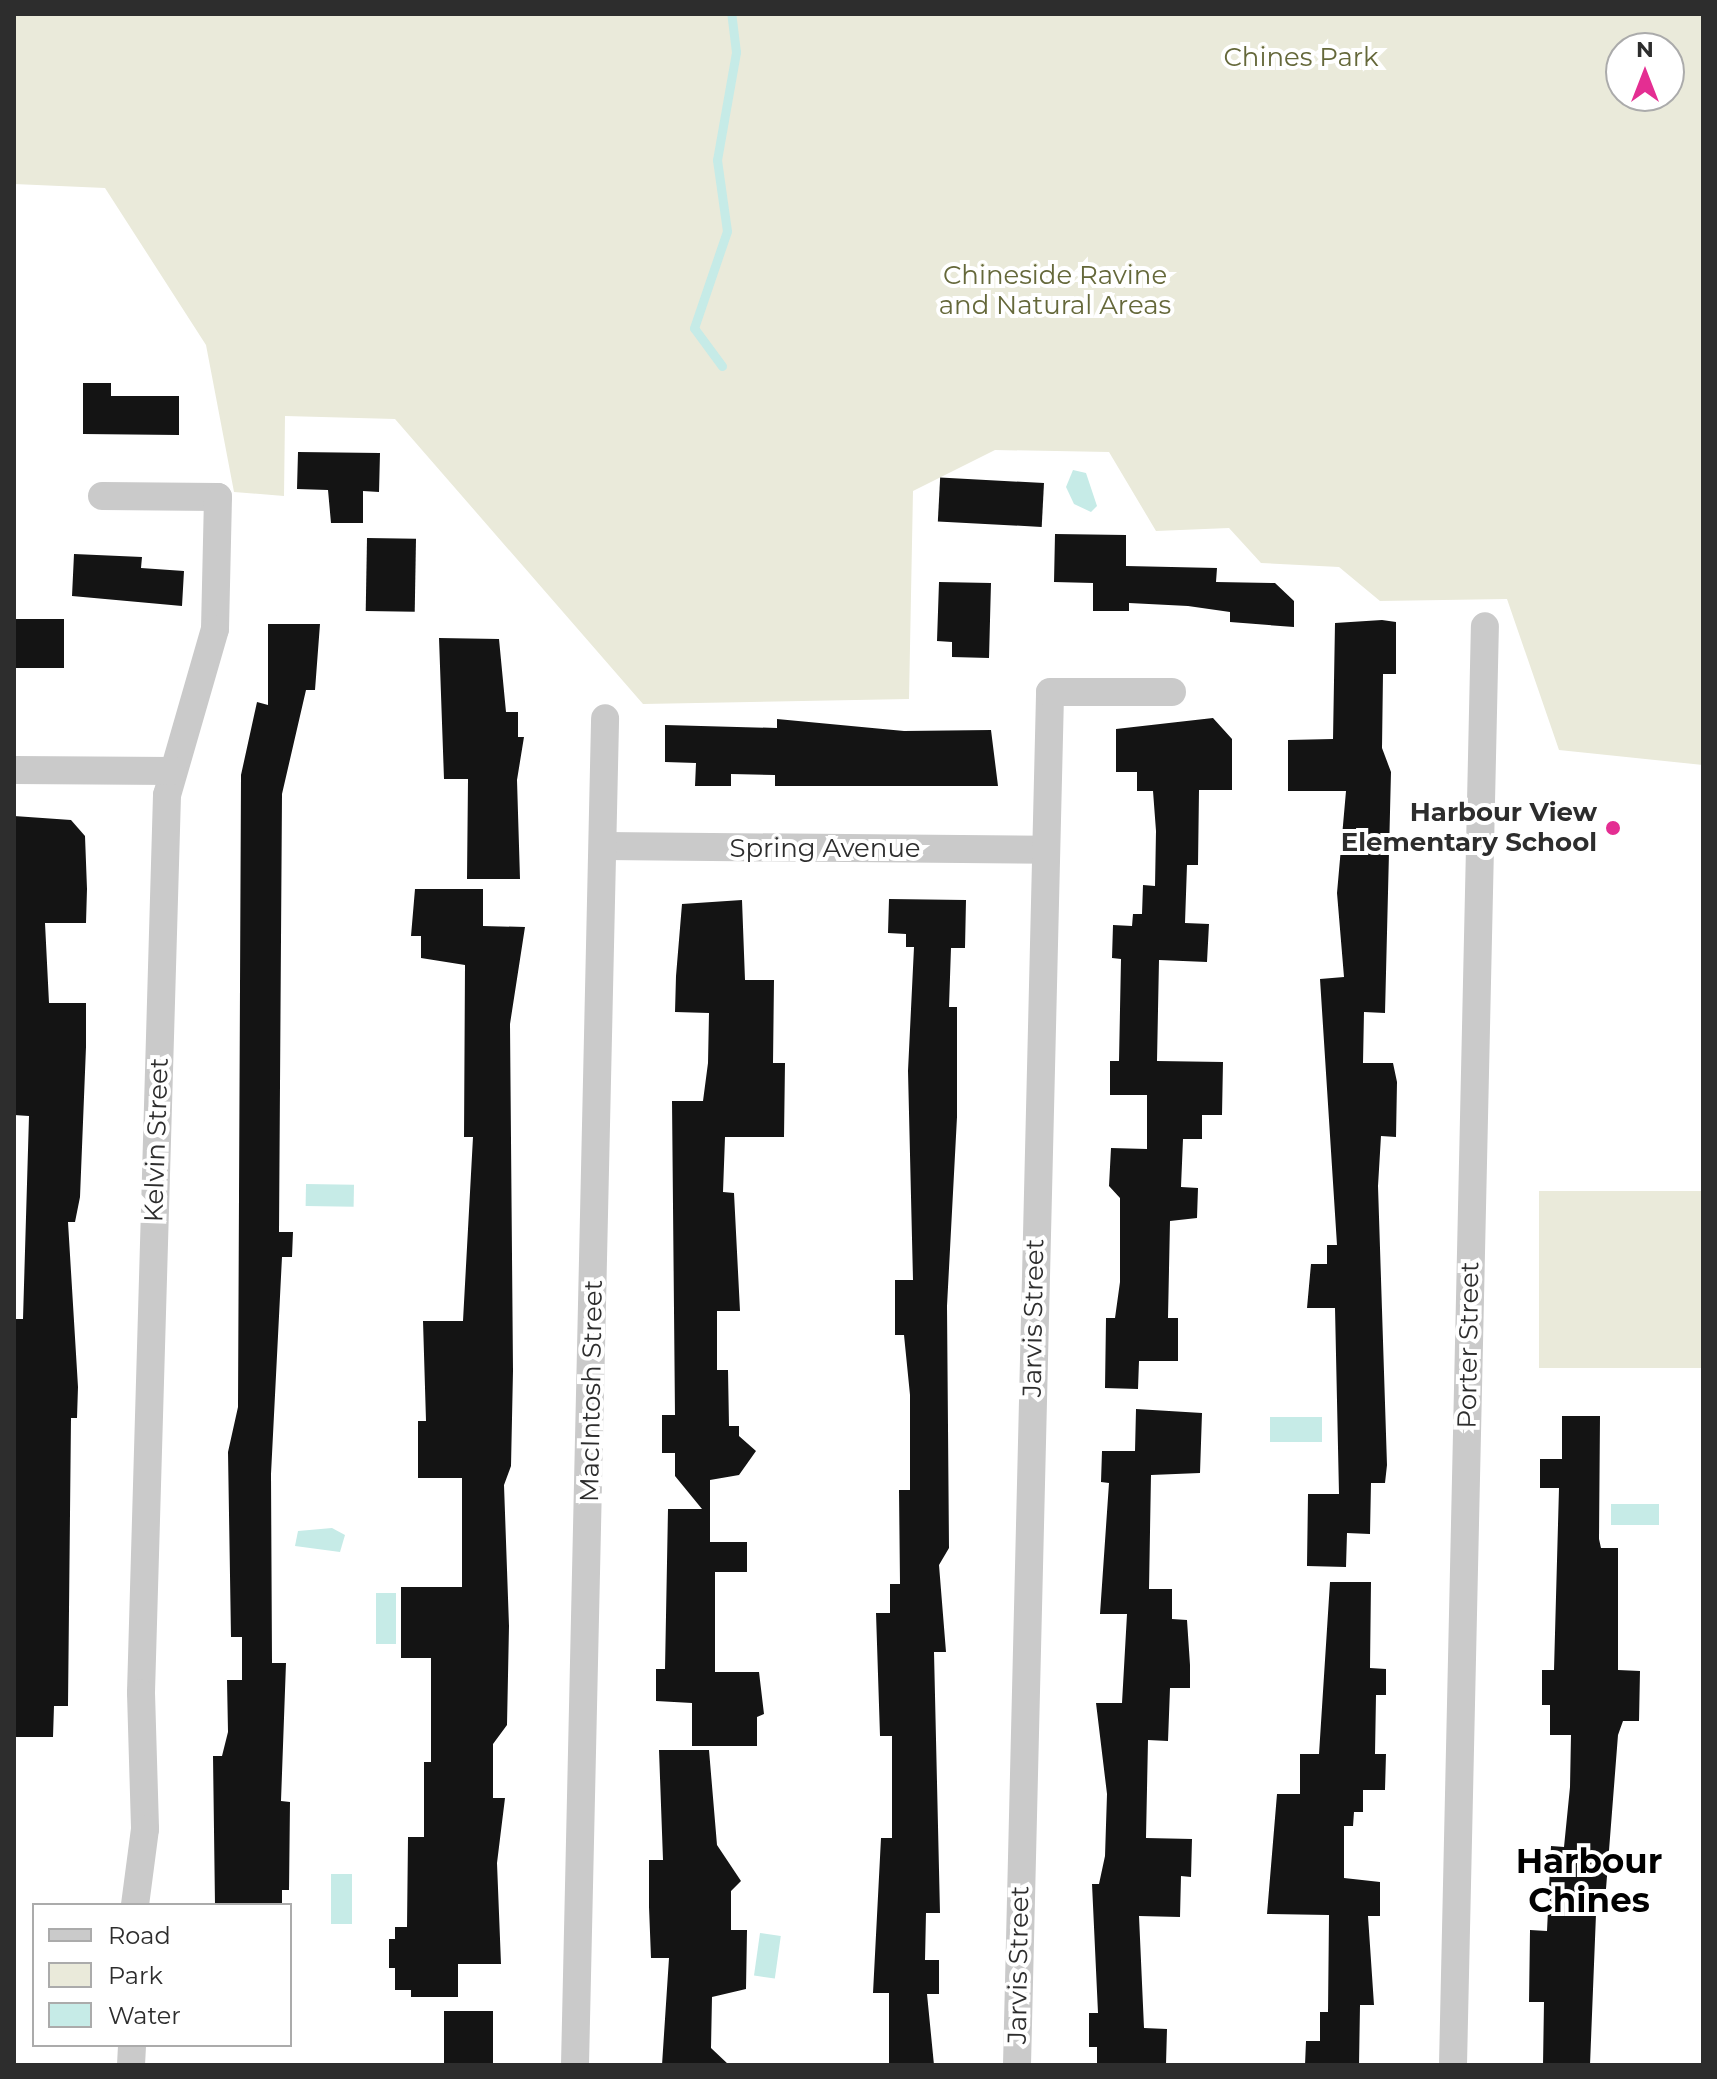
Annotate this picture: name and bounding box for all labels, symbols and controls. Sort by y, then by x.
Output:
north arrow [1605,32,1685,112]
text: N [1636,36,1654,63]
park label: Chines Park [1223,42,1379,74]
park label: Chineside Ravine and Natural Areas [939,260,1171,322]
place label: Harbour View Elementary School [1341,797,1597,858]
marker: Harbour View Elementary School [1604,819,1622,837]
street label: Spring Avenue [729,833,921,865]
street label: Kelvin Street [139,1057,175,1223]
street label: Jarvis Street [1017,1239,1051,1397]
street label: Porter Street [1452,1261,1486,1429]
street label: MacIntosh Street [574,1280,610,1502]
district label: Harbour Chines [1516,1841,1662,1920]
street label: Jarvis Street [1002,1886,1036,2044]
legend [32,1903,292,2047]
text: Road [108,1921,171,1950]
text: Park [108,1961,163,1990]
text: Water [108,2001,181,2030]

